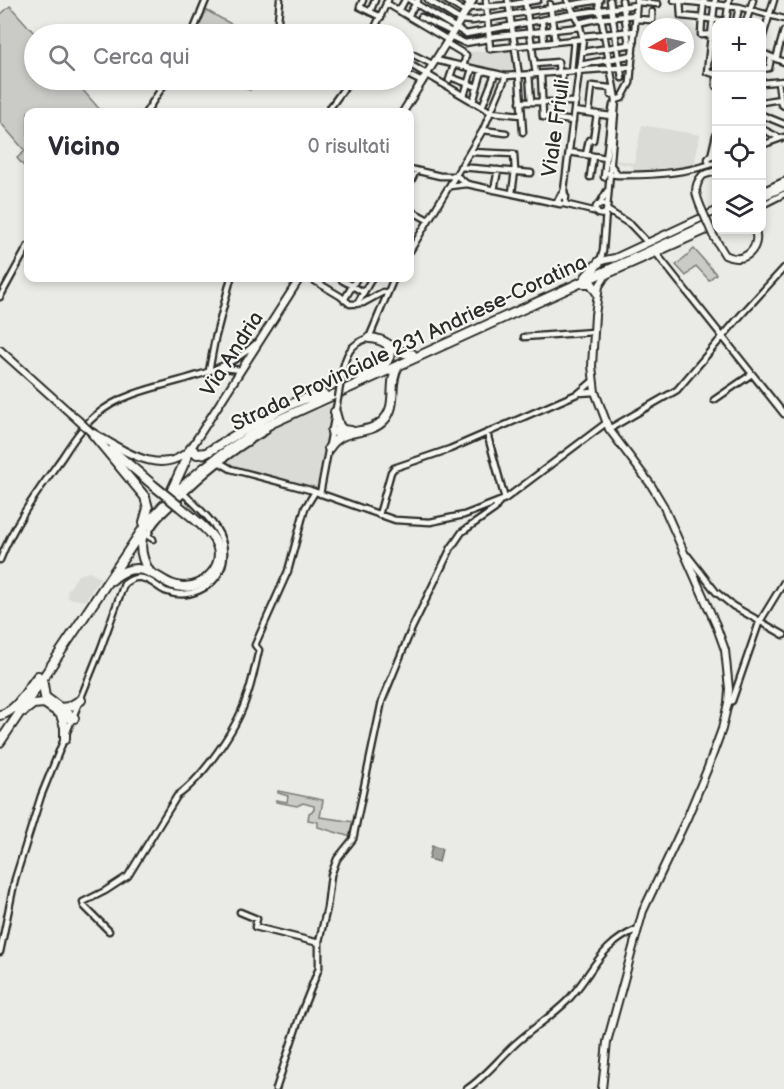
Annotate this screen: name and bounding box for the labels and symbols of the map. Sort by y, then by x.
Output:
north arrow [640,18,694,72]
street label: Viale Friuli [537,77,575,179]
street label: Strada Provinciale 231 Andriese-Coratina [227,249,591,437]
street label: Via Andria [195,307,269,401]

